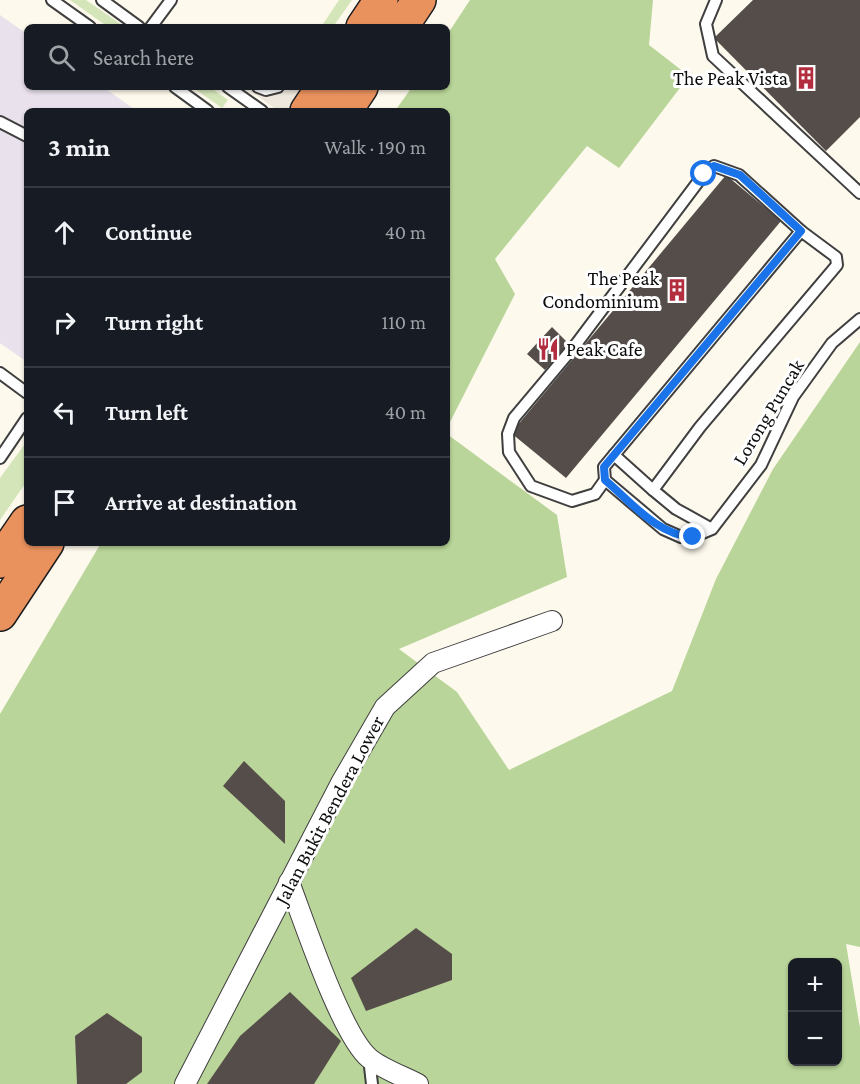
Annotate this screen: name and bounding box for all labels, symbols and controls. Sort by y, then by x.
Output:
search box [24,24,450,90]
icon: search [45,41,78,74]
text: Search here [93,45,194,70]
building icon: The Peak Vista [793,65,819,91]
place label: The Peak Vista [673,67,788,89]
text: 3 min [48,133,110,162]
text: Walk · 190 m [324,136,426,158]
route start [690,160,716,186]
icon: ahead [48,216,81,249]
text: Continue [105,220,192,245]
text: 40 m [385,221,426,243]
place label: The Peak Condominium [542,267,659,312]
building icon: The Peak Condominium [664,277,690,303]
icon: right [48,306,81,339]
text: Turn right [105,310,203,335]
text: 110 m [382,311,426,333]
restaurant icon: Peak Cafe [535,336,561,362]
place label: Peak Cafe [566,338,643,360]
street label: Lorong Puncak [728,355,809,469]
icon: left [48,396,81,429]
text: Turn left [105,400,188,425]
text: 40 m [385,401,426,423]
icon: arrive [48,486,81,519]
text: Arrive at destination [105,490,297,515]
route end [679,523,705,549]
street label: Jalan Bukit Bendera Lower [269,712,389,910]
map controls [788,958,842,1066]
button: + [788,958,842,1012]
button: − [788,1012,842,1066]

